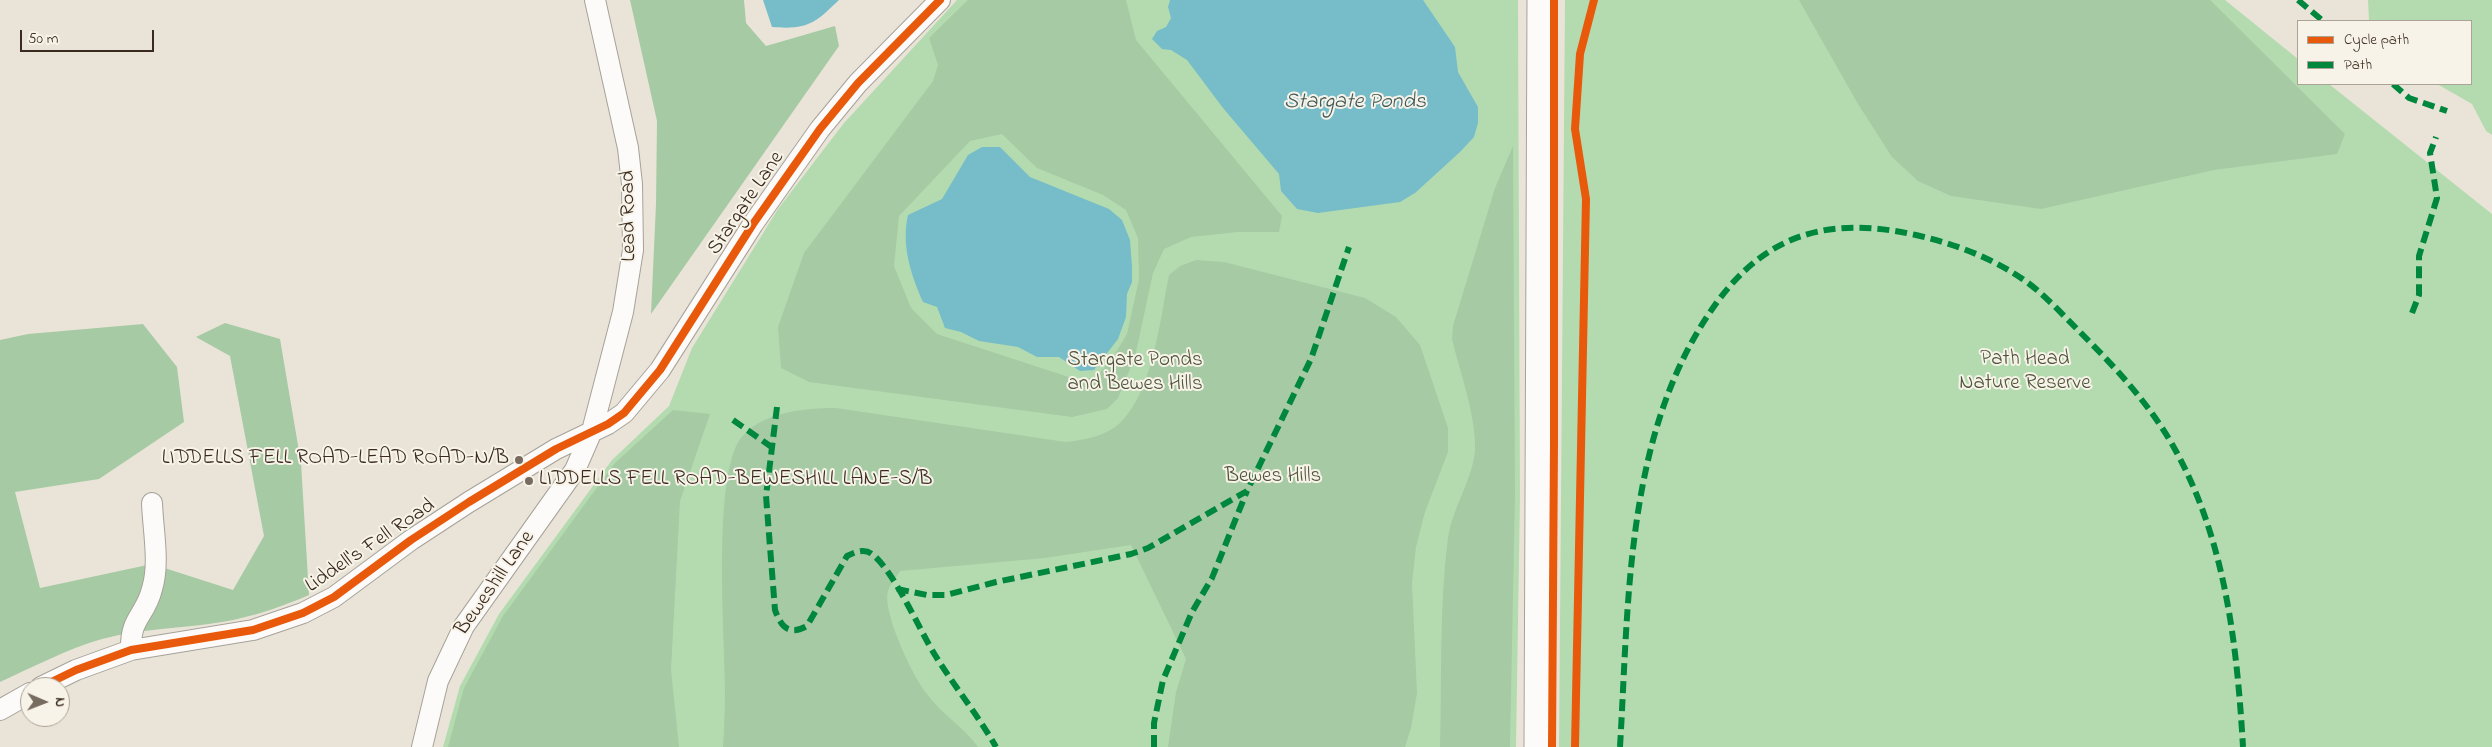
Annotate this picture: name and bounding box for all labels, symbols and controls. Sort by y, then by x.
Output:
scale bar [22,20,156,52]
legend [2297,20,2472,85]
text: 50 m [28,28,58,50]
text: Cycle path [2344,29,2409,51]
text: Path [2344,54,2372,76]
water label: Stargate Ponds [1284,90,1426,116]
street label: Stargate Lane [703,147,791,261]
street label: Lead Road [617,170,643,262]
park label: Path Head Nature Reserve [1959,348,2091,398]
park label: Stargate Ponds and Bewes Hills [1067,349,1203,399]
place label: LIDDELLS FELL ROAD-LEAD ROAD-N/B [162,447,509,473]
marker: LIDDELLS FELL ROAD-LEAD ROAD-N/B [513,454,525,466]
park label: Bewes Hills [1225,465,1321,491]
place label: LIDDELLS FELL ROAD-BEWESHILL LANE-S/B [539,468,932,494]
marker: LIDDELLS FELL ROAD-BEWESHILL LANE-S/B [523,475,535,487]
street label: Liddell's Fell Road [301,494,441,600]
street label: Beweshill Lane [451,527,541,641]
north arrow [20,677,70,727]
text: N [49,697,70,707]

